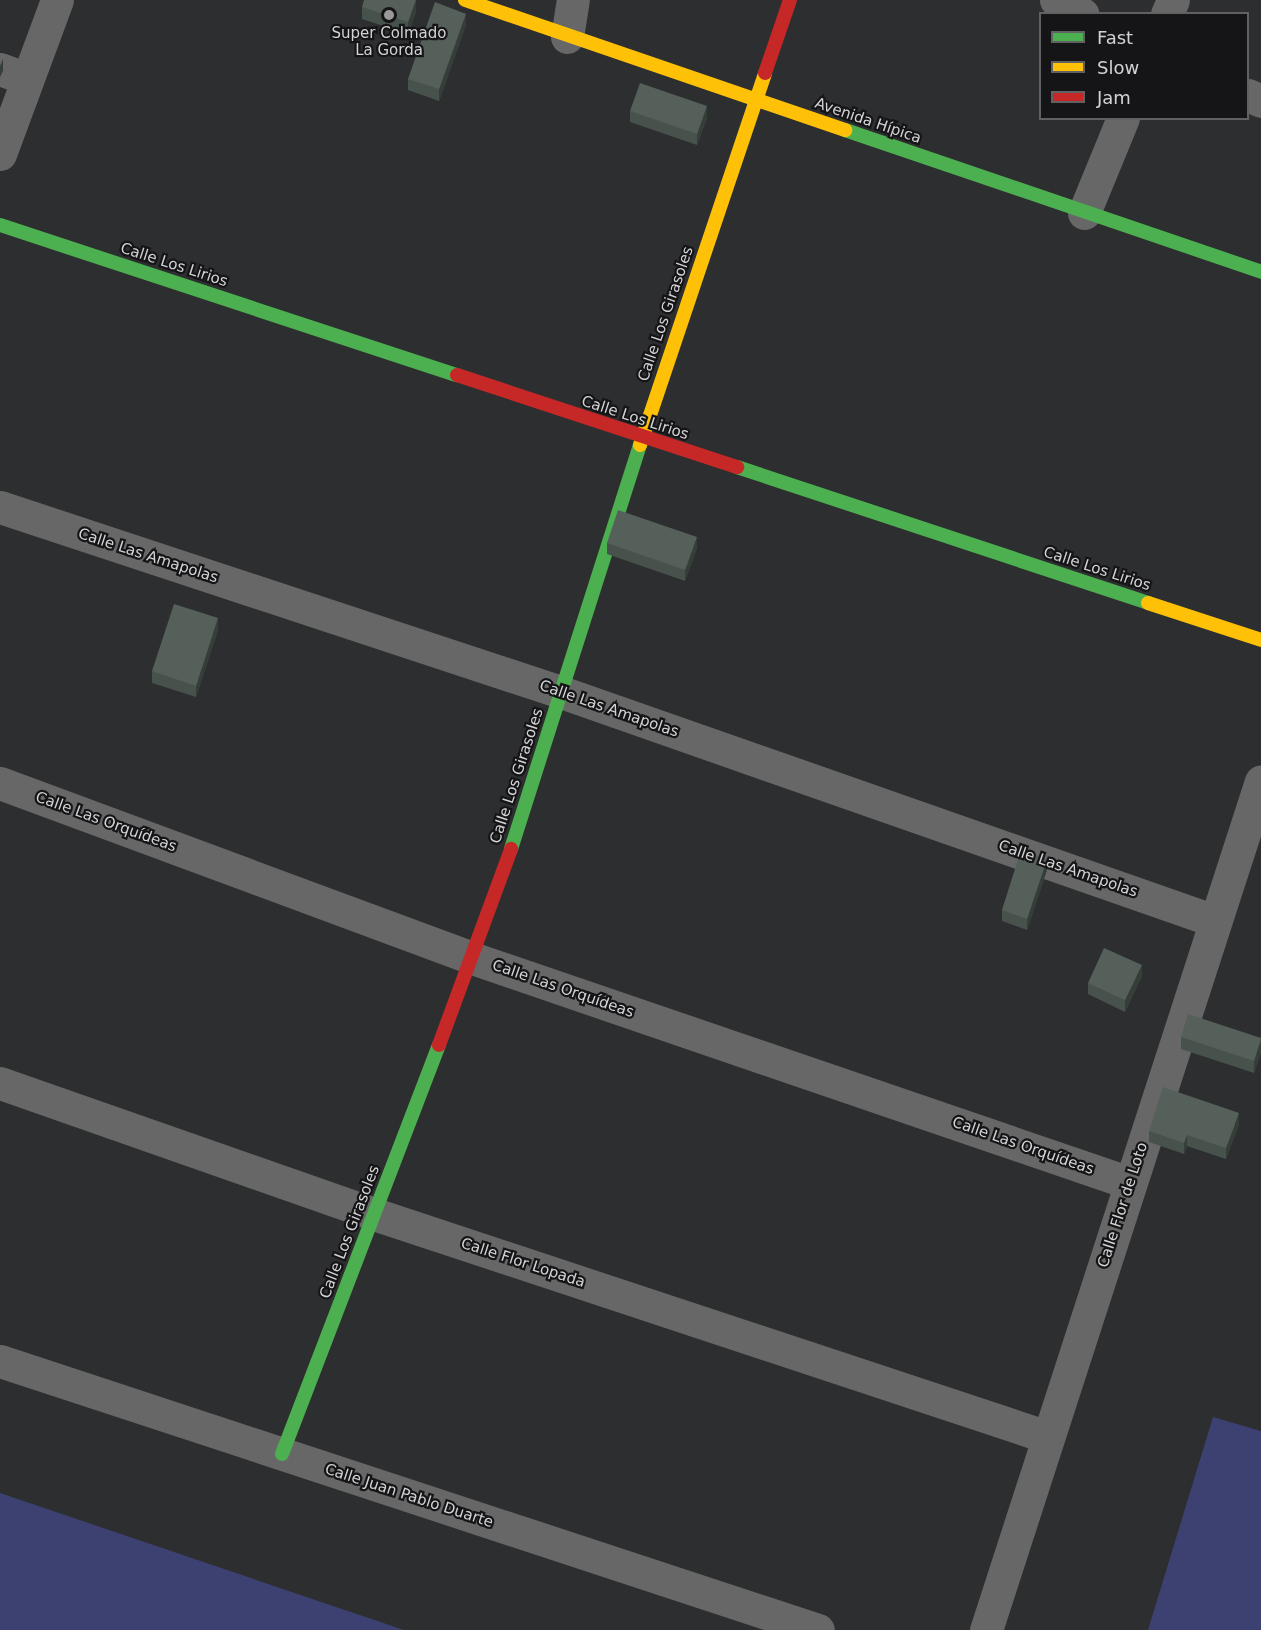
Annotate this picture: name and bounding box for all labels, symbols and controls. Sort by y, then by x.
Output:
marker: Super Colmado La Gorda [382,8,396,22]
legend [1039,12,1249,120]
place label: Super Colmado La Gorda [331,24,447,59]
text: Fast [1097,27,1133,48]
text: Slow [1097,57,1139,78]
text: Jam [1097,87,1131,108]
street label: Avenida Hípica [812,94,924,148]
street label: Calle Los Lirios [118,239,230,291]
street label: Calle Los Girasoles [635,244,697,384]
street label: Calle Los Lirios [579,392,691,444]
street label: Calle Las Amapolas [76,525,220,587]
street label: Calle Los Lirios [1041,543,1153,595]
street label: Calle Las Amapolas [537,677,681,741]
street label: Calle Los Girasoles [487,706,547,846]
street label: Calle Las Orquídeas [33,788,179,856]
street label: Calle Las Amapolas [996,837,1140,901]
street label: Calle Las Orquídeas [490,956,636,1022]
street label: Calle Las Orquídeas [950,1113,1096,1179]
street label: Calle Flor de Loto [1094,1140,1152,1270]
street label: Calle Los Girasoles [316,1163,384,1301]
street label: Calle Flor Lopada [459,1234,587,1292]
street label: Calle Juan Pablo Duarte [322,1460,496,1532]

